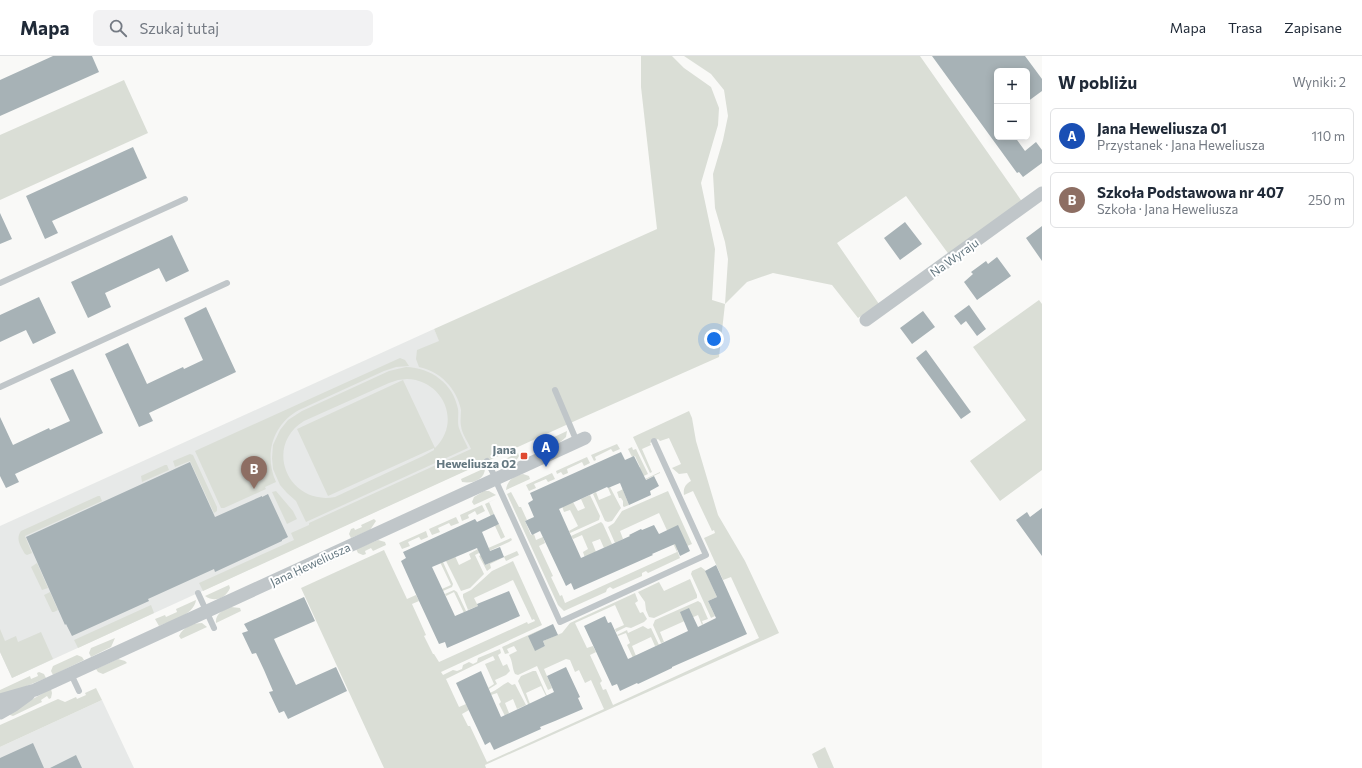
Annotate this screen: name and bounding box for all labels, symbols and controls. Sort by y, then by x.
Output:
search box [93,10,373,46]
text: Mapa [20,16,69,39]
icon: search [107,17,129,39]
text: Szukaj tutaj [139,19,219,37]
text: Mapa [1170,19,1206,36]
text: Trasa [1228,19,1262,36]
text: Zapisane [1284,19,1342,36]
map controls [994,68,1030,140]
button: + [994,68,1030,104]
text: W pobliżu [1058,72,1137,93]
text: Wyniki: 2 [1292,74,1346,90]
button: − [994,104,1030,140]
text: Jana Heweliusza 01 [1097,119,1227,137]
text: A [1067,128,1077,144]
text: 110 m [1312,128,1345,144]
text: Przystanek · Jana Heweliusza [1097,137,1265,153]
text: Szkoła Podstawowa nr 407 [1097,183,1284,201]
text: B [1068,192,1076,208]
text: 250 m [1308,192,1345,208]
text: Szkoła · Jana Heweliusza [1097,201,1238,217]
street label: Na Wyraju [927,235,981,279]
your location [704,329,724,349]
pin: A [533,434,559,467]
place label: Jana Heweliusza 02 [436,442,516,470]
marker: Jana Heweliusza 02 [519,451,529,461]
pin: B [241,456,267,489]
street label: Jana Heweliusza [268,539,353,590]

